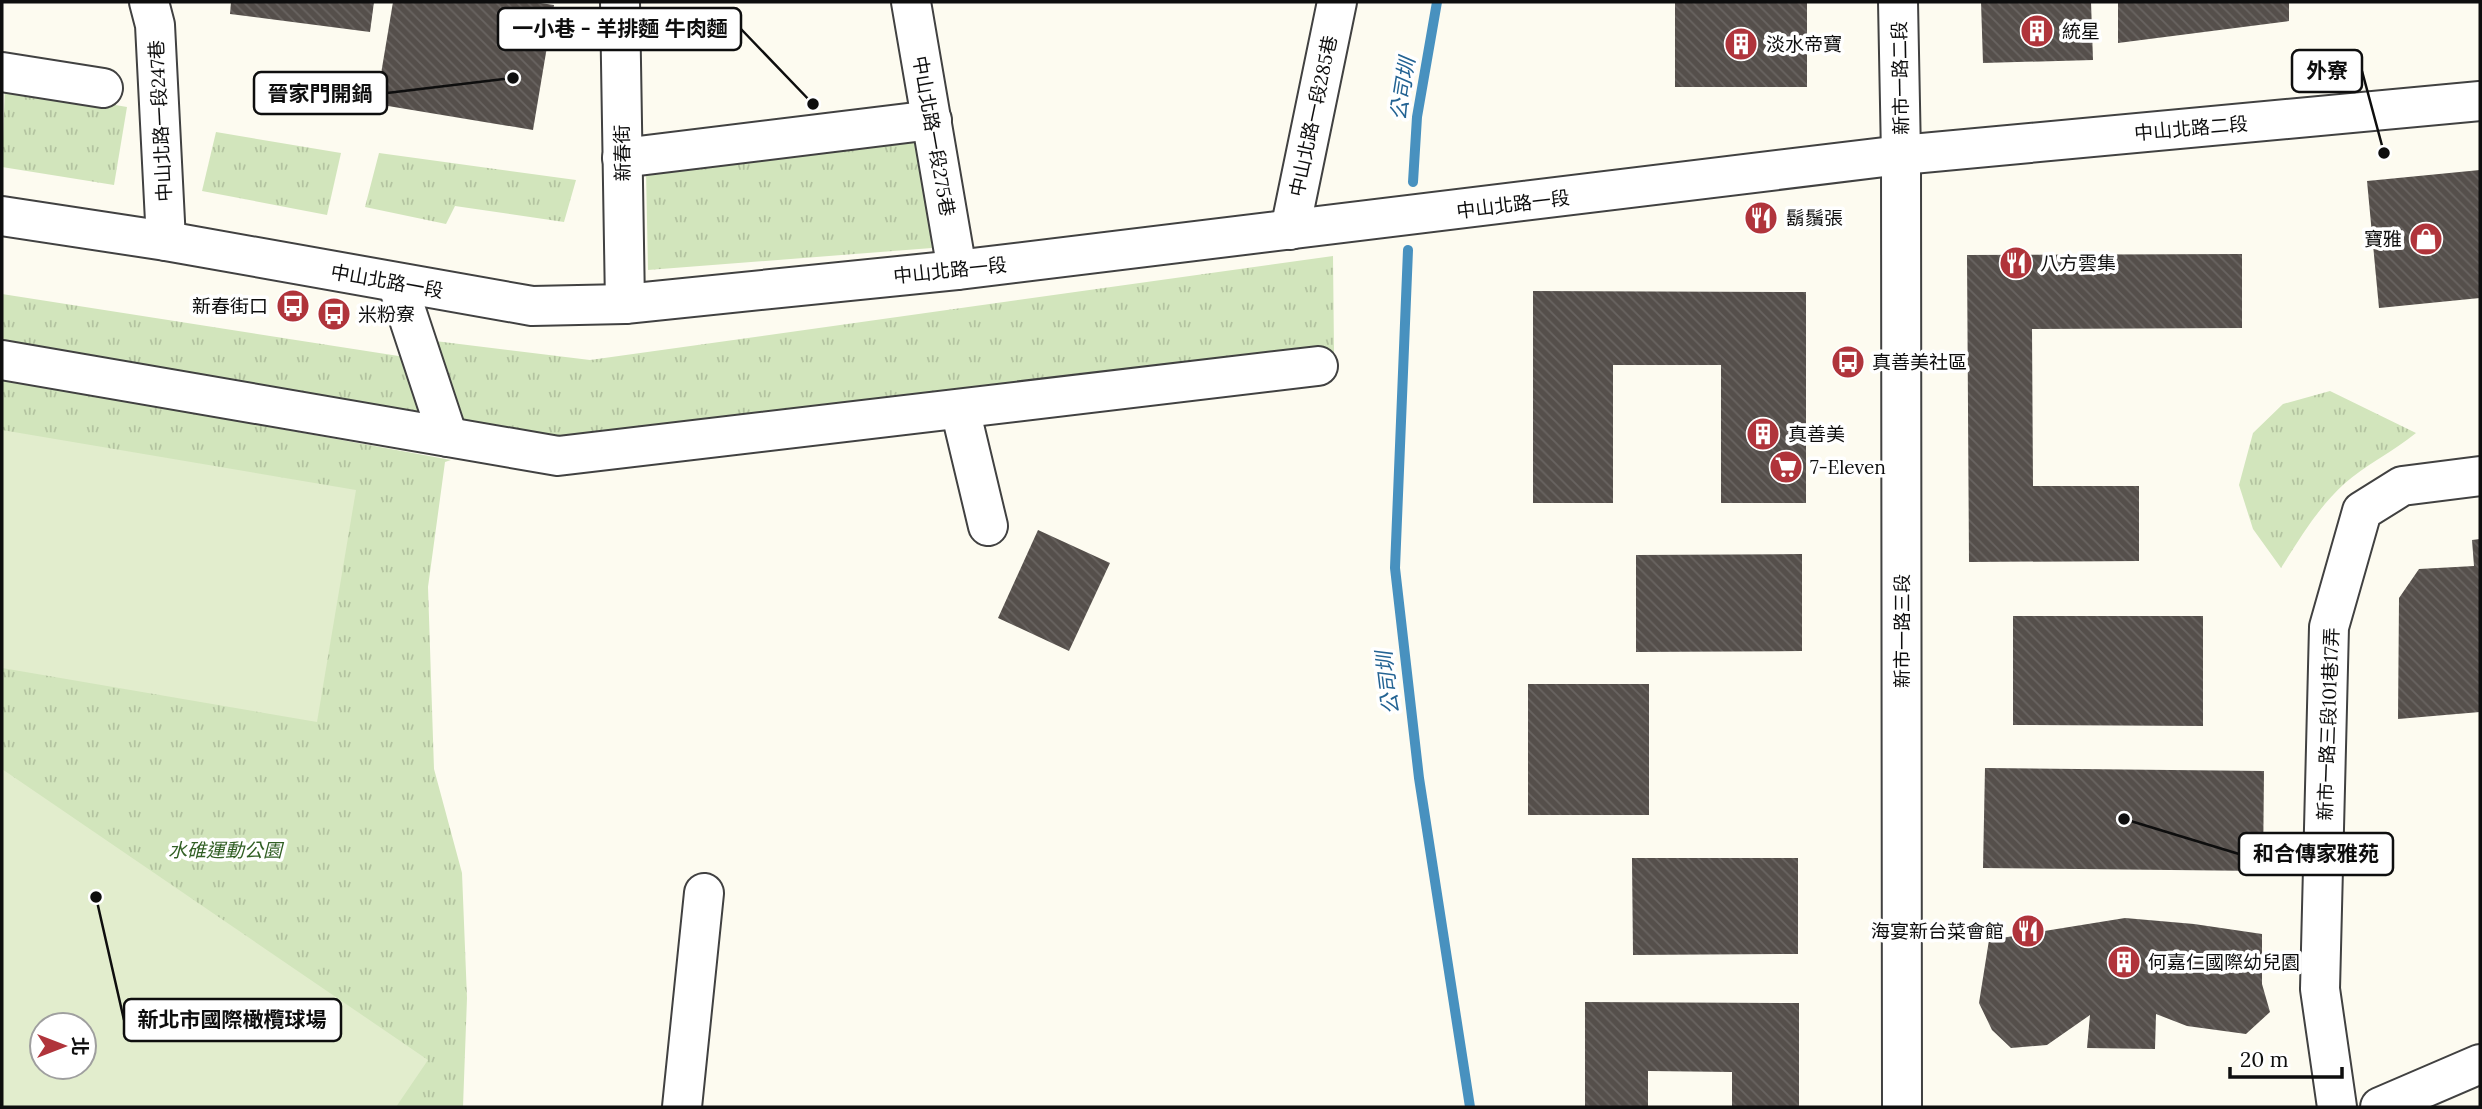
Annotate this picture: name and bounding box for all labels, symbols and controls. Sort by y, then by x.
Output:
callout: 一小巷 - 羊排麵 牛肉麵 [498,8,741,50]
building icon: 統星 [2018,12,2056,50]
text: 一小巷 - 羊排麵 牛肉麵 [512,15,728,42]
place label: 統星 [2062,19,2100,43]
street label: 新市一路二段 [1887,21,1913,135]
building icon: 淡水帝寶 [1722,25,1760,63]
place label: 淡水帝寶 [1766,32,1842,56]
street label: 中山北路一段285巷 [1284,33,1342,199]
street label: 中山北路一段247巷 [144,40,176,202]
callout: 外寮 [2292,50,2362,92]
water label: 公司圳 [1384,53,1421,122]
street label: 中山北路一段275巷 [908,54,960,218]
text: 外寮 [2306,57,2348,84]
callout: 晉家門開鍋 [254,72,387,114]
text: 晉家門開鍋 [268,80,373,107]
street label: 中山北路二段 [2133,111,2249,145]
street label: 新春街 [610,124,634,182]
street label: 中山北路一段 [1455,185,1571,223]
restaurant icon: 鬍鬚張 [1742,199,1780,237]
place label: 鬍鬚張 [1786,206,1843,230]
shop icon: 寶雅 [2407,220,2445,258]
place label: 寶雅 [2364,227,2402,251]
restaurant icon: 八方雲集 [1997,244,2035,282]
place label: 八方雲集 [2040,251,2116,275]
street label: 中山北路一段 [892,252,1008,288]
street label: 中山北路一段 [329,259,445,303]
bus stop icon: 新春街口 [274,287,312,325]
place label: 新春街口 [192,294,268,318]
bus stop icon: 米粉寮 [315,295,353,333]
place label: 米粉寮 [358,302,415,326]
bus stop icon: 真善美社區 [1829,343,1867,381]
place label: 真善美社區 [1872,350,1967,374]
building icon: 真善美 [1744,415,1782,453]
place label: 真善美 [1788,422,1845,446]
supermarket icon: 7-Eleven [1767,448,1805,486]
place label: 7-Eleven [1810,455,1886,479]
street label: 新市一路三段 [1890,574,1914,688]
street label: 新市一路三段101巷17弄 [2313,627,2343,821]
water label: 公司圳 [1370,647,1405,716]
callout: 和合傳家雅苑 [2239,833,2393,875]
park label: 水碓運動公園 [168,838,285,862]
text: 和合傳家雅苑 [2253,840,2379,867]
restaurant icon: 海宴新台菜會館 [2009,912,2047,950]
place label: 海宴新台菜會館 [1871,919,2004,943]
building icon: 何嘉仁國際幼兒園 [2105,943,2143,981]
place label: 何嘉仁國際幼兒園 [2148,950,2300,974]
callout: 新北市國際橄欖球場 [124,999,341,1041]
text: 新北市國際橄欖球場 [138,1006,327,1033]
north arrow [28,1011,98,1081]
text: 北 [68,1036,92,1056]
scale bar [2230,1036,2342,1080]
text: 20 m [2240,1046,2289,1073]

